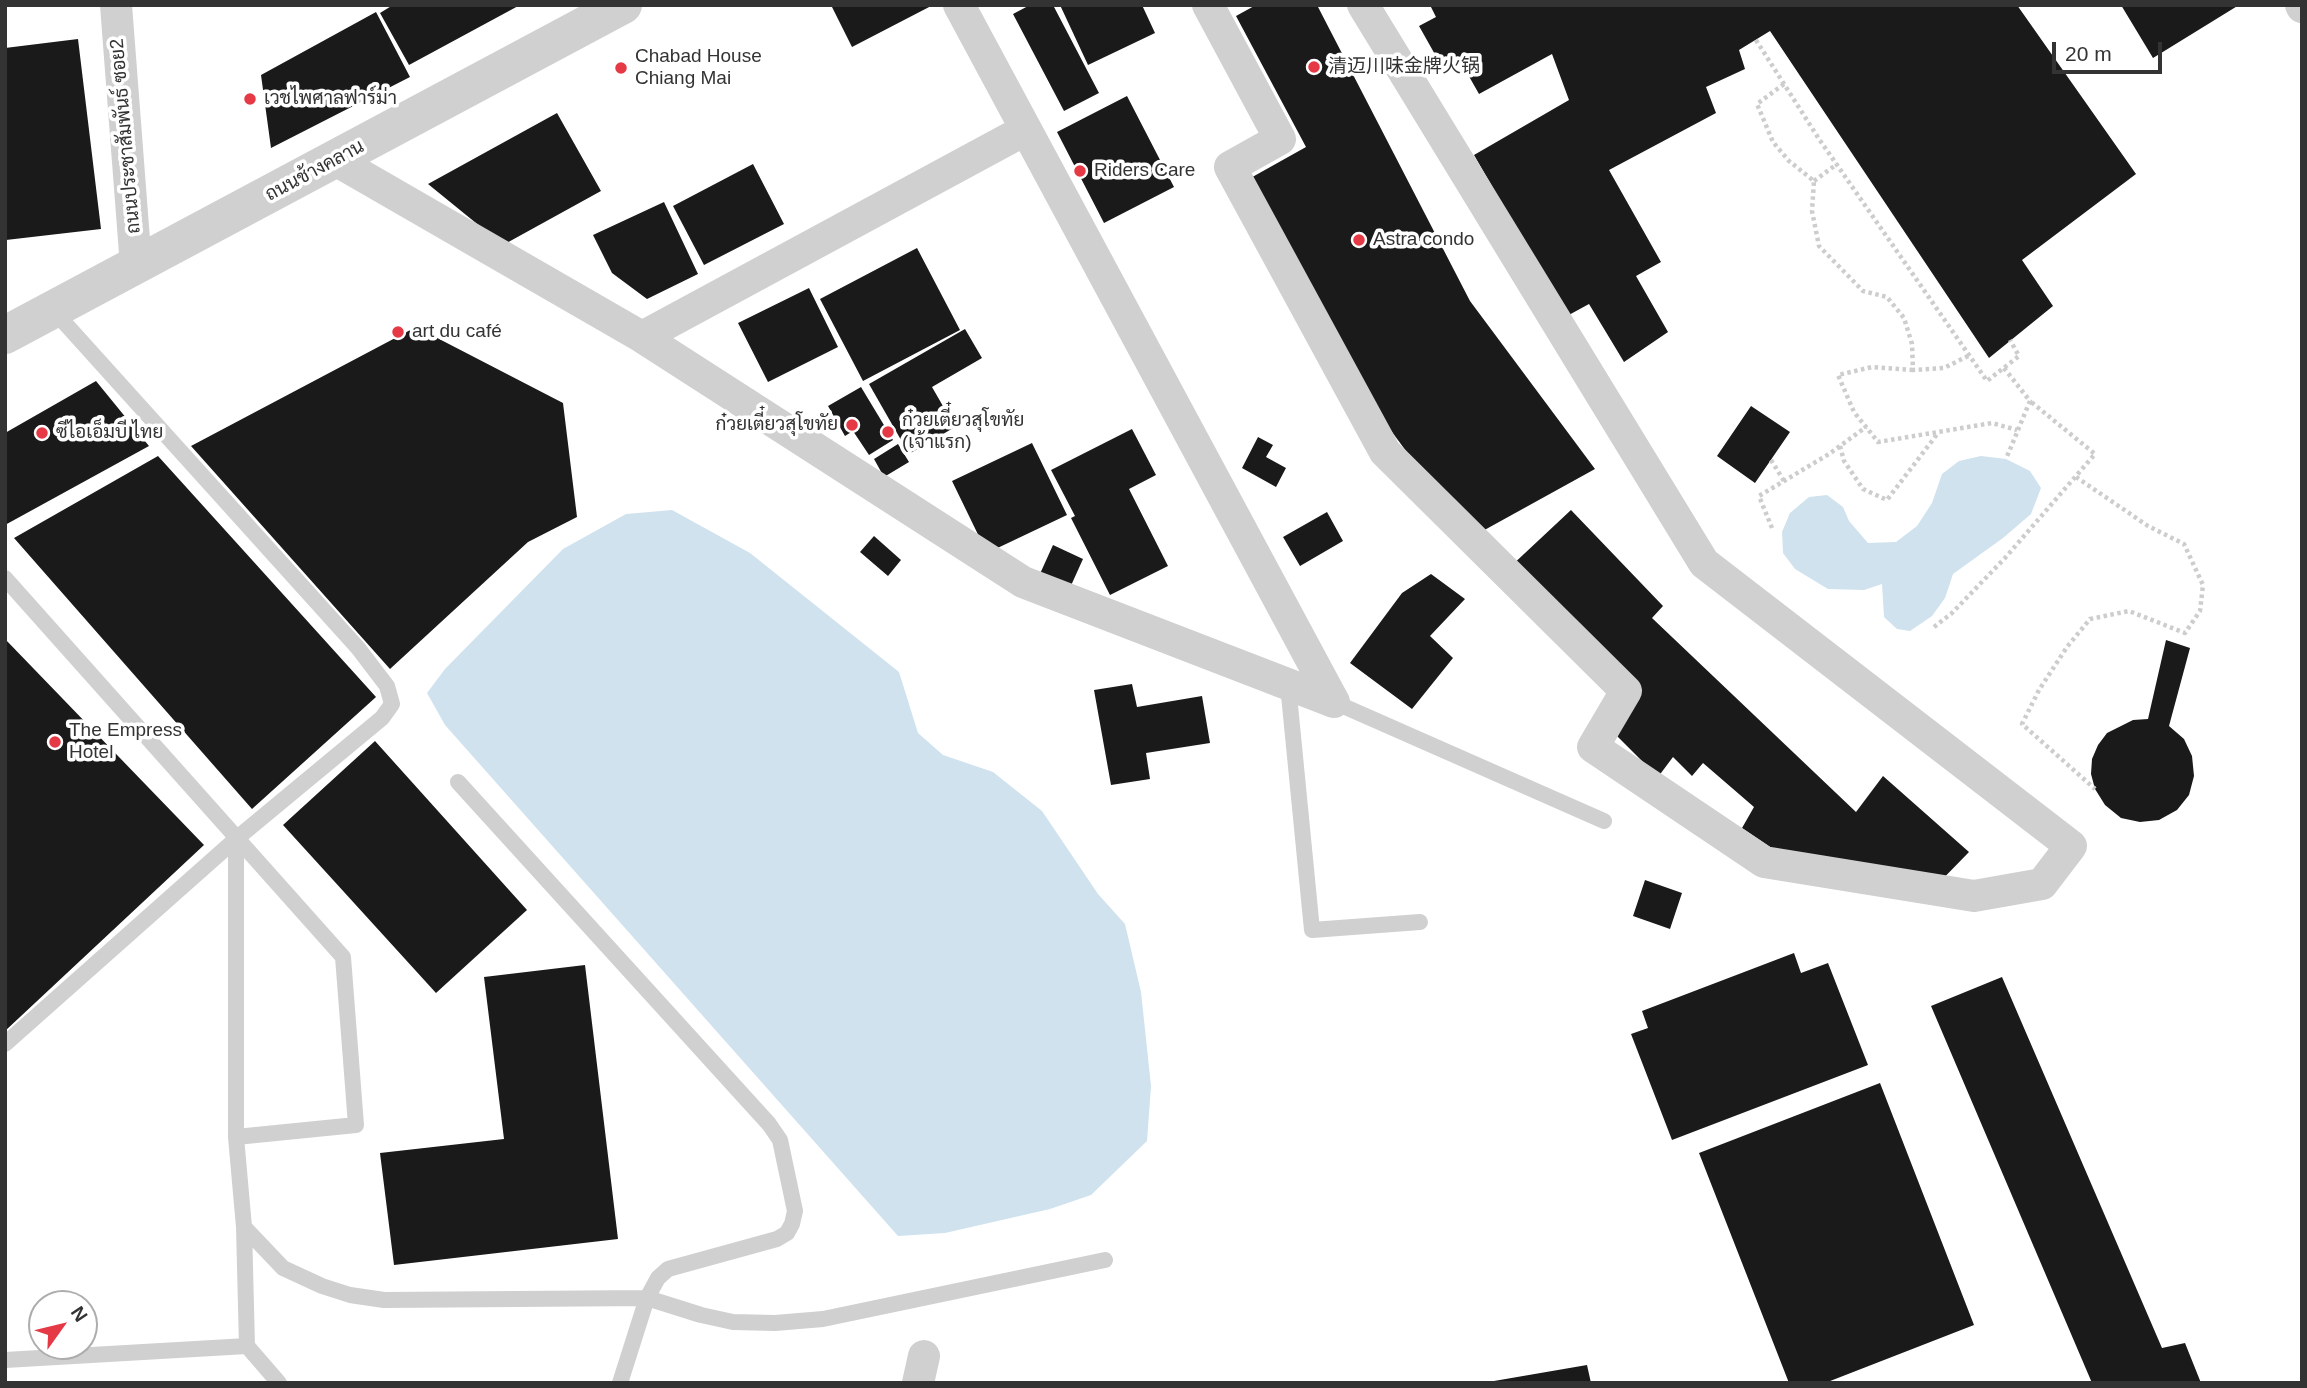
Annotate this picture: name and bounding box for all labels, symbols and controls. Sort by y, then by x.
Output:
scale bar [2055,28,2165,72]
street label: ถนนประชาสัมพันธ์ ซอย2 [106,37,146,235]
text: 20 m [2065,42,2112,65]
place label: Chabad House Chiang Mai [635,46,762,90]
place label: 清迈川味金牌火锅 [1328,56,1480,78]
marker: 清迈川味金牌火锅 [1306,59,1322,75]
marker: Chabad House Chiang Mai [613,60,629,76]
place label: เวชไพศาลฟาร์ม่า [264,88,397,110]
marker: เวชไพศาลฟาร์ม่า [242,91,258,107]
street label: ถนนช้างคลาน [262,135,368,207]
place label: Riders Care [1094,160,1195,182]
marker: Riders Care [1072,163,1088,179]
place label: Astra condo [1373,229,1474,251]
marker: Astra condo [1351,232,1367,248]
place label: art du café [412,321,502,343]
marker: art du café [390,324,406,340]
place label: ก๋วยเตี๋ยวสุโขทัย (เจ้าแรก) [902,410,1024,454]
place label: ก๋วยเตี๋ยวสุโขทัย [716,414,838,436]
marker: ก๋วยเตี๋ยวสุโขทัย [844,417,860,433]
place label: ซีไอเอ็มบี ไทย [56,422,163,444]
marker: ก๋วยเตี๋ยวสุโขทัย (เจ้าแรก) [880,424,896,440]
marker: ซีไอเอ็มบี ไทย [34,425,50,441]
place label: The Empress Hotel [69,720,182,764]
marker: The Empress Hotel [47,734,63,750]
north arrow [28,1290,98,1360]
text: N [67,1303,92,1326]

